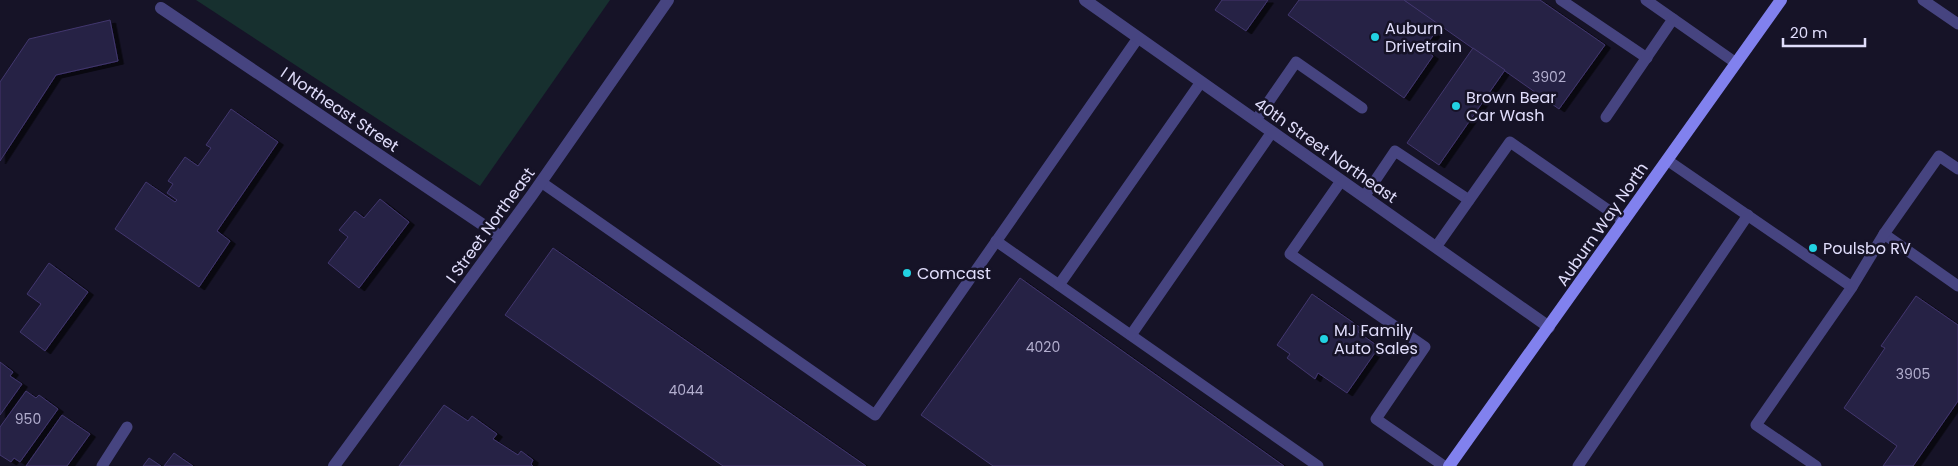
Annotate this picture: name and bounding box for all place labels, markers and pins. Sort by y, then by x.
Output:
place label: Auburn Drivetrain [1385,17,1462,58]
marker: Auburn Drivetrain [1369,31,1381,43]
place label: Brown Bear Car Wash [1466,86,1556,127]
marker: Brown Bear Car Wash [1450,100,1462,112]
place label: Poulsbo RV [1823,237,1911,260]
marker: Poulsbo RV [1807,242,1819,254]
place label: Comcast [917,262,991,285]
marker: Comcast [901,267,913,279]
place label: MJ Family Auto Sales [1334,319,1418,360]
marker: MJ Family Auto Sales [1318,333,1330,345]

